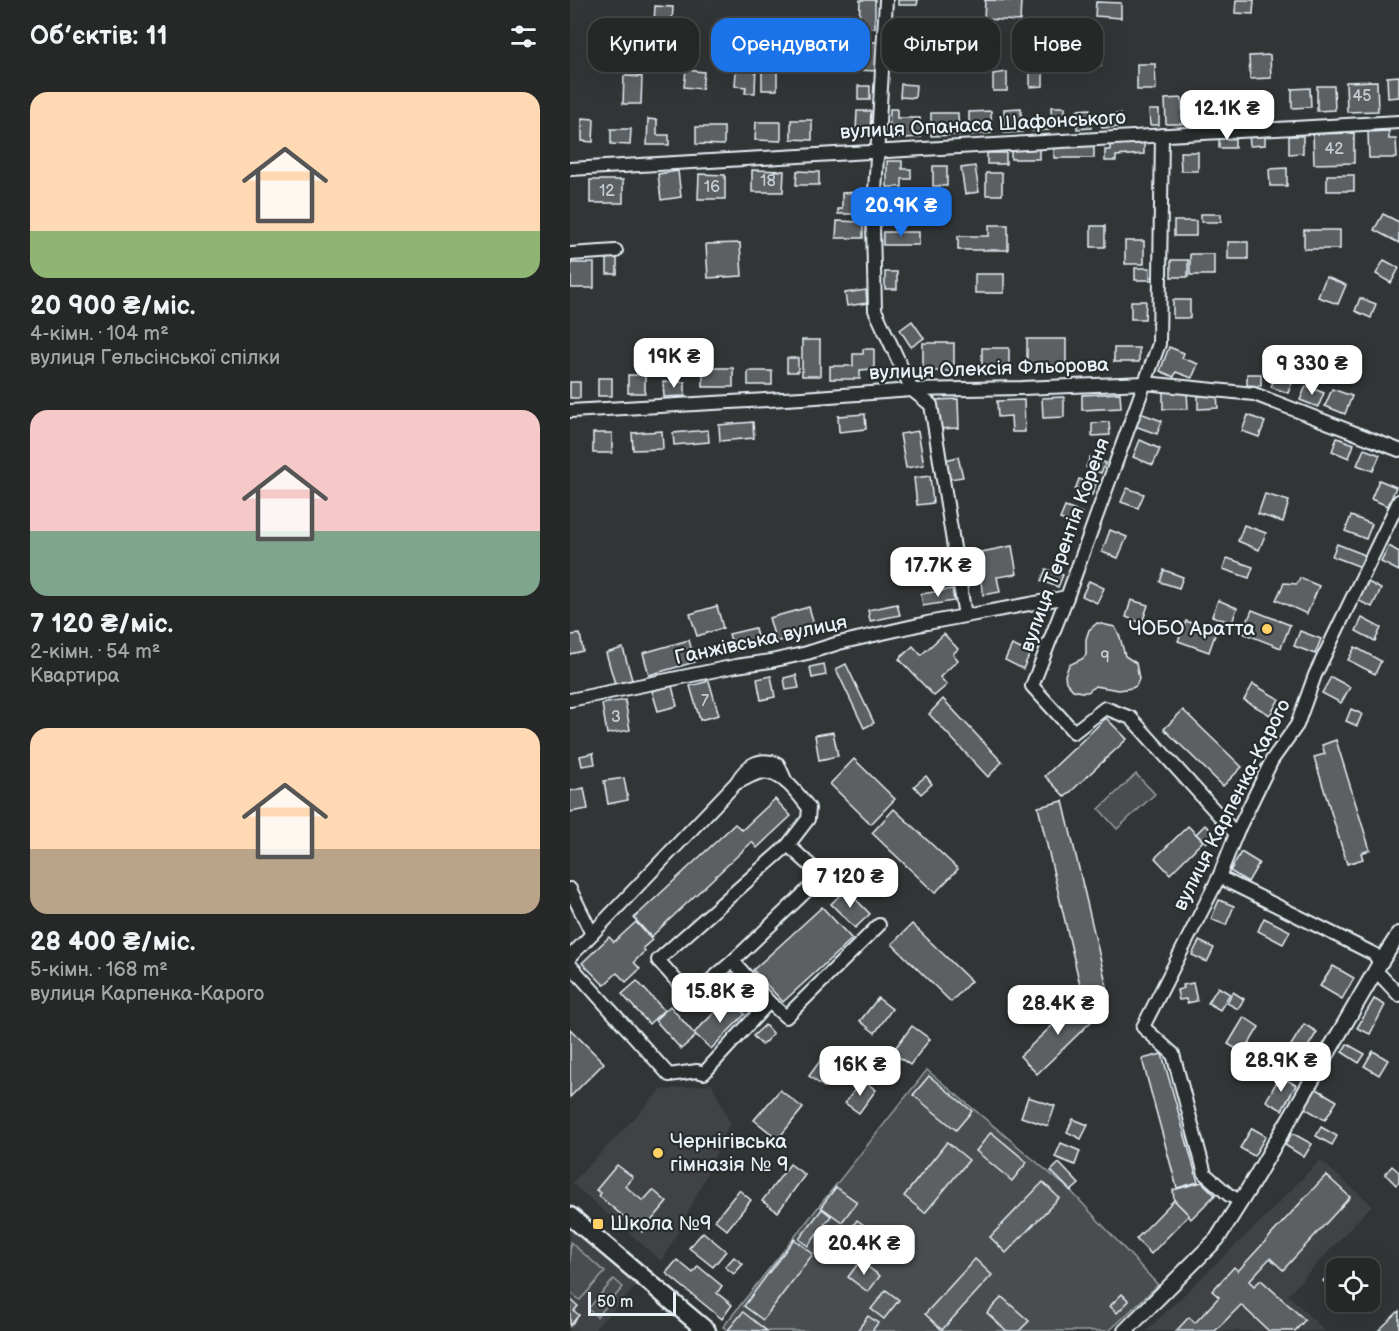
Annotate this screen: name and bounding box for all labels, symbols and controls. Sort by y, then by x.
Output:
chip: Купити [588,18,699,72]
chip: Орендувати [711,18,870,72]
chip: Фільтри [882,18,1000,72]
chip: Нове [1012,18,1103,72]
icon: filters [507,20,540,53]
text: Об’єктів: 11 [30,21,168,52]
house number: 45 [1353,87,1371,106]
pin: 12.1K ₴ [1172,90,1282,141]
text: 12.1K ₴ [1194,97,1260,121]
street label: вулиця Опанаса Шафонського [839,106,1127,144]
icon: home [231,131,339,239]
house number: 42 [1324,140,1344,159]
house number: 18 [760,172,776,191]
house number: 16 [704,178,720,197]
house number: 12 [599,182,615,201]
pin: 20.9K ₴ [846,187,956,238]
text: 20.9K ₴ [865,194,937,218]
text: 20 900 ₴/міс. [30,291,196,322]
text: 4-кімн. · 104 m² [30,322,169,346]
pin: 19K ₴ [632,338,716,389]
text: 19K ₴ [648,345,700,369]
pin: 9 330 ₴ [1257,345,1367,396]
text: вулиця Гельсінської спілки [30,346,280,370]
text: 9 330 ₴ [1276,352,1348,376]
street label: вулиця Олексія Фльорова [869,353,1110,385]
street label: вулиця Терентія Кореня [1015,435,1115,655]
icon: home [231,449,339,557]
pin: 17.7K ₴ [883,547,993,598]
text: 17.7K ₴ [904,554,972,578]
text: 7 120 ₴/міс. [30,609,173,640]
street label: Ганжівська вулиця [673,610,849,670]
place label: ЧОБО Аратта [1129,617,1255,641]
marker: ЧОБО Аратта [1260,622,1274,636]
text: 2-кімн. · 54 m² [30,640,160,664]
house number: 9 [1100,648,1110,667]
text: Квартира [30,664,120,688]
house number: 7 [701,692,709,711]
street label: вулиця Карпенка-Карого [1168,695,1296,915]
house number: 3 [611,708,621,727]
icon: home [231,767,339,875]
pin: 7 120 ₴ [795,858,905,909]
text: 7 120 ₴ [816,865,884,889]
text: 28 400 ₴/міс. [30,927,196,958]
text: 5-кімн. · 168 m² [30,958,168,982]
pin: 15.8K ₴ [665,973,775,1024]
text: 15.8K ₴ [686,980,754,1004]
text: вулиця Карпенка-Карого [30,982,264,1006]
pin: 28.4K ₴ [1003,985,1113,1036]
text: 28.4K ₴ [1022,992,1094,1016]
pin: 28.9K ₴ [1226,1042,1336,1093]
pin: 16K ₴ [818,1046,902,1097]
text: 28.9K ₴ [1245,1049,1317,1073]
text: 16K ₴ [834,1053,886,1077]
place label: Чернігівська гімназія № 9 [670,1130,789,1177]
marker: Чернігівська гімназія № 9 [651,1146,665,1160]
place label: Школа №9 [610,1212,712,1236]
marker: Школа №9 [591,1217,605,1231]
pin: 20.4K ₴ [809,1225,919,1276]
text: 20.4K ₴ [828,1232,900,1256]
map controls [1326,1258,1380,1312]
button: locate [1326,1258,1380,1312]
scale bar [588,1289,676,1316]
text: 50 m [597,1293,633,1312]

